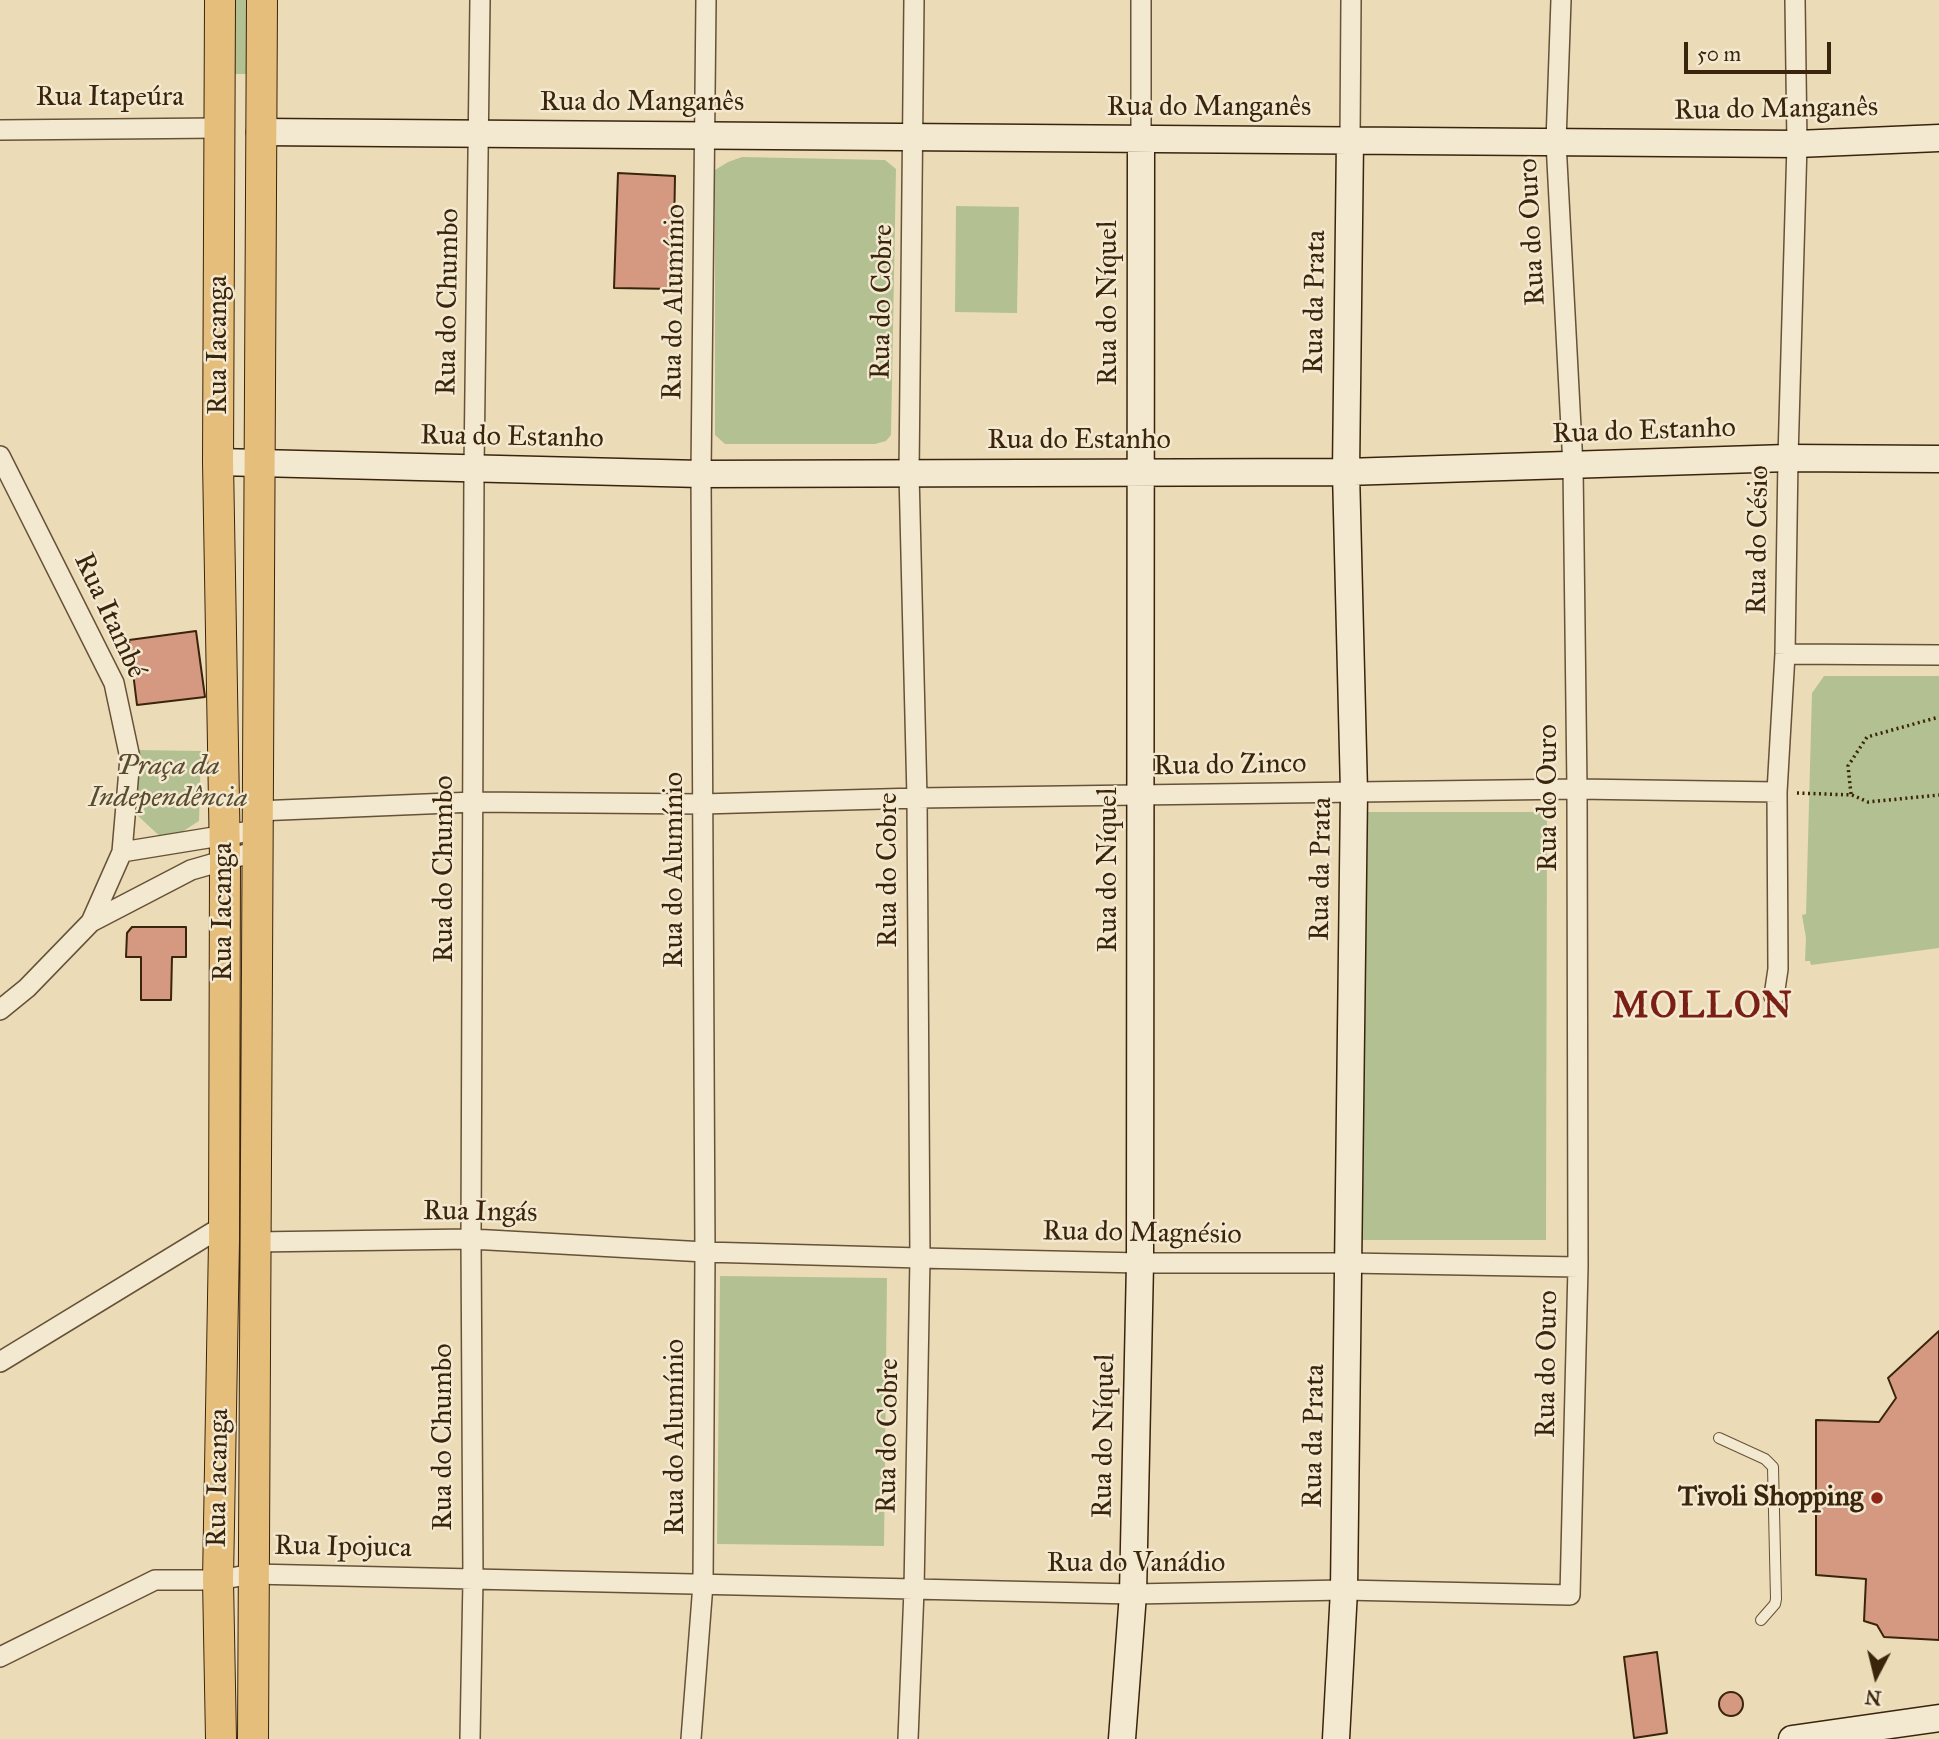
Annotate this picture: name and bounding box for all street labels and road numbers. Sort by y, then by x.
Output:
street label: Rua Itapeúra [36,81,184,115]
street label: Rua do Manganês [540,86,744,120]
street label: Rua do Manganês [1107,91,1311,125]
street label: Rua do Manganês [1674,91,1878,129]
street label: Rua do Ouro [1512,157,1554,307]
street label: Rua do Alumínio [656,204,694,400]
street label: Rua do Chumbo [431,208,467,396]
street label: Rua do Níquel [1092,221,1126,385]
street label: Rua do Cobre [865,224,901,380]
street label: Rua da Prata [1298,230,1334,374]
street label: Rua Iacanga [202,275,236,415]
street label: Rua do Estanho [1552,412,1736,452]
street label: Rua do Estanho [420,420,604,456]
street label: Rua do Estanho [987,424,1171,458]
street label: Rua do Césio [1741,465,1777,615]
street label: Rua Itambé [65,548,153,684]
street label: Rua do Ouro [1532,724,1566,872]
street label: Rua do Zinco [1153,748,1307,784]
street label: Rua do Alumínio [658,772,692,968]
street label: Rua do Chumbo [428,775,462,963]
street label: Rua do Níquel [1092,788,1126,952]
street label: Rua do Cobre [872,792,906,948]
street label: Rua da Prata [1304,797,1340,941]
street label: Rua Iacanga [207,842,241,982]
street label: Rua Ingás [422,1195,538,1231]
street label: Rua do Magnésio [1042,1215,1242,1253]
street label: Rua do Ouro [1530,1290,1566,1438]
street label: Rua do Alumínio [659,1339,693,1535]
street label: Rua do Chumbo [427,1343,461,1531]
street label: Rua do Níquel [1087,1353,1123,1519]
street label: Rua do Cobre [871,1358,907,1514]
street label: Rua da Prata [1297,1364,1333,1508]
street label: Rua Iacanga [201,1408,237,1548]
street label: Rua Ipojuca [274,1530,412,1566]
street label: Rua do Vanádio [1047,1547,1225,1581]

